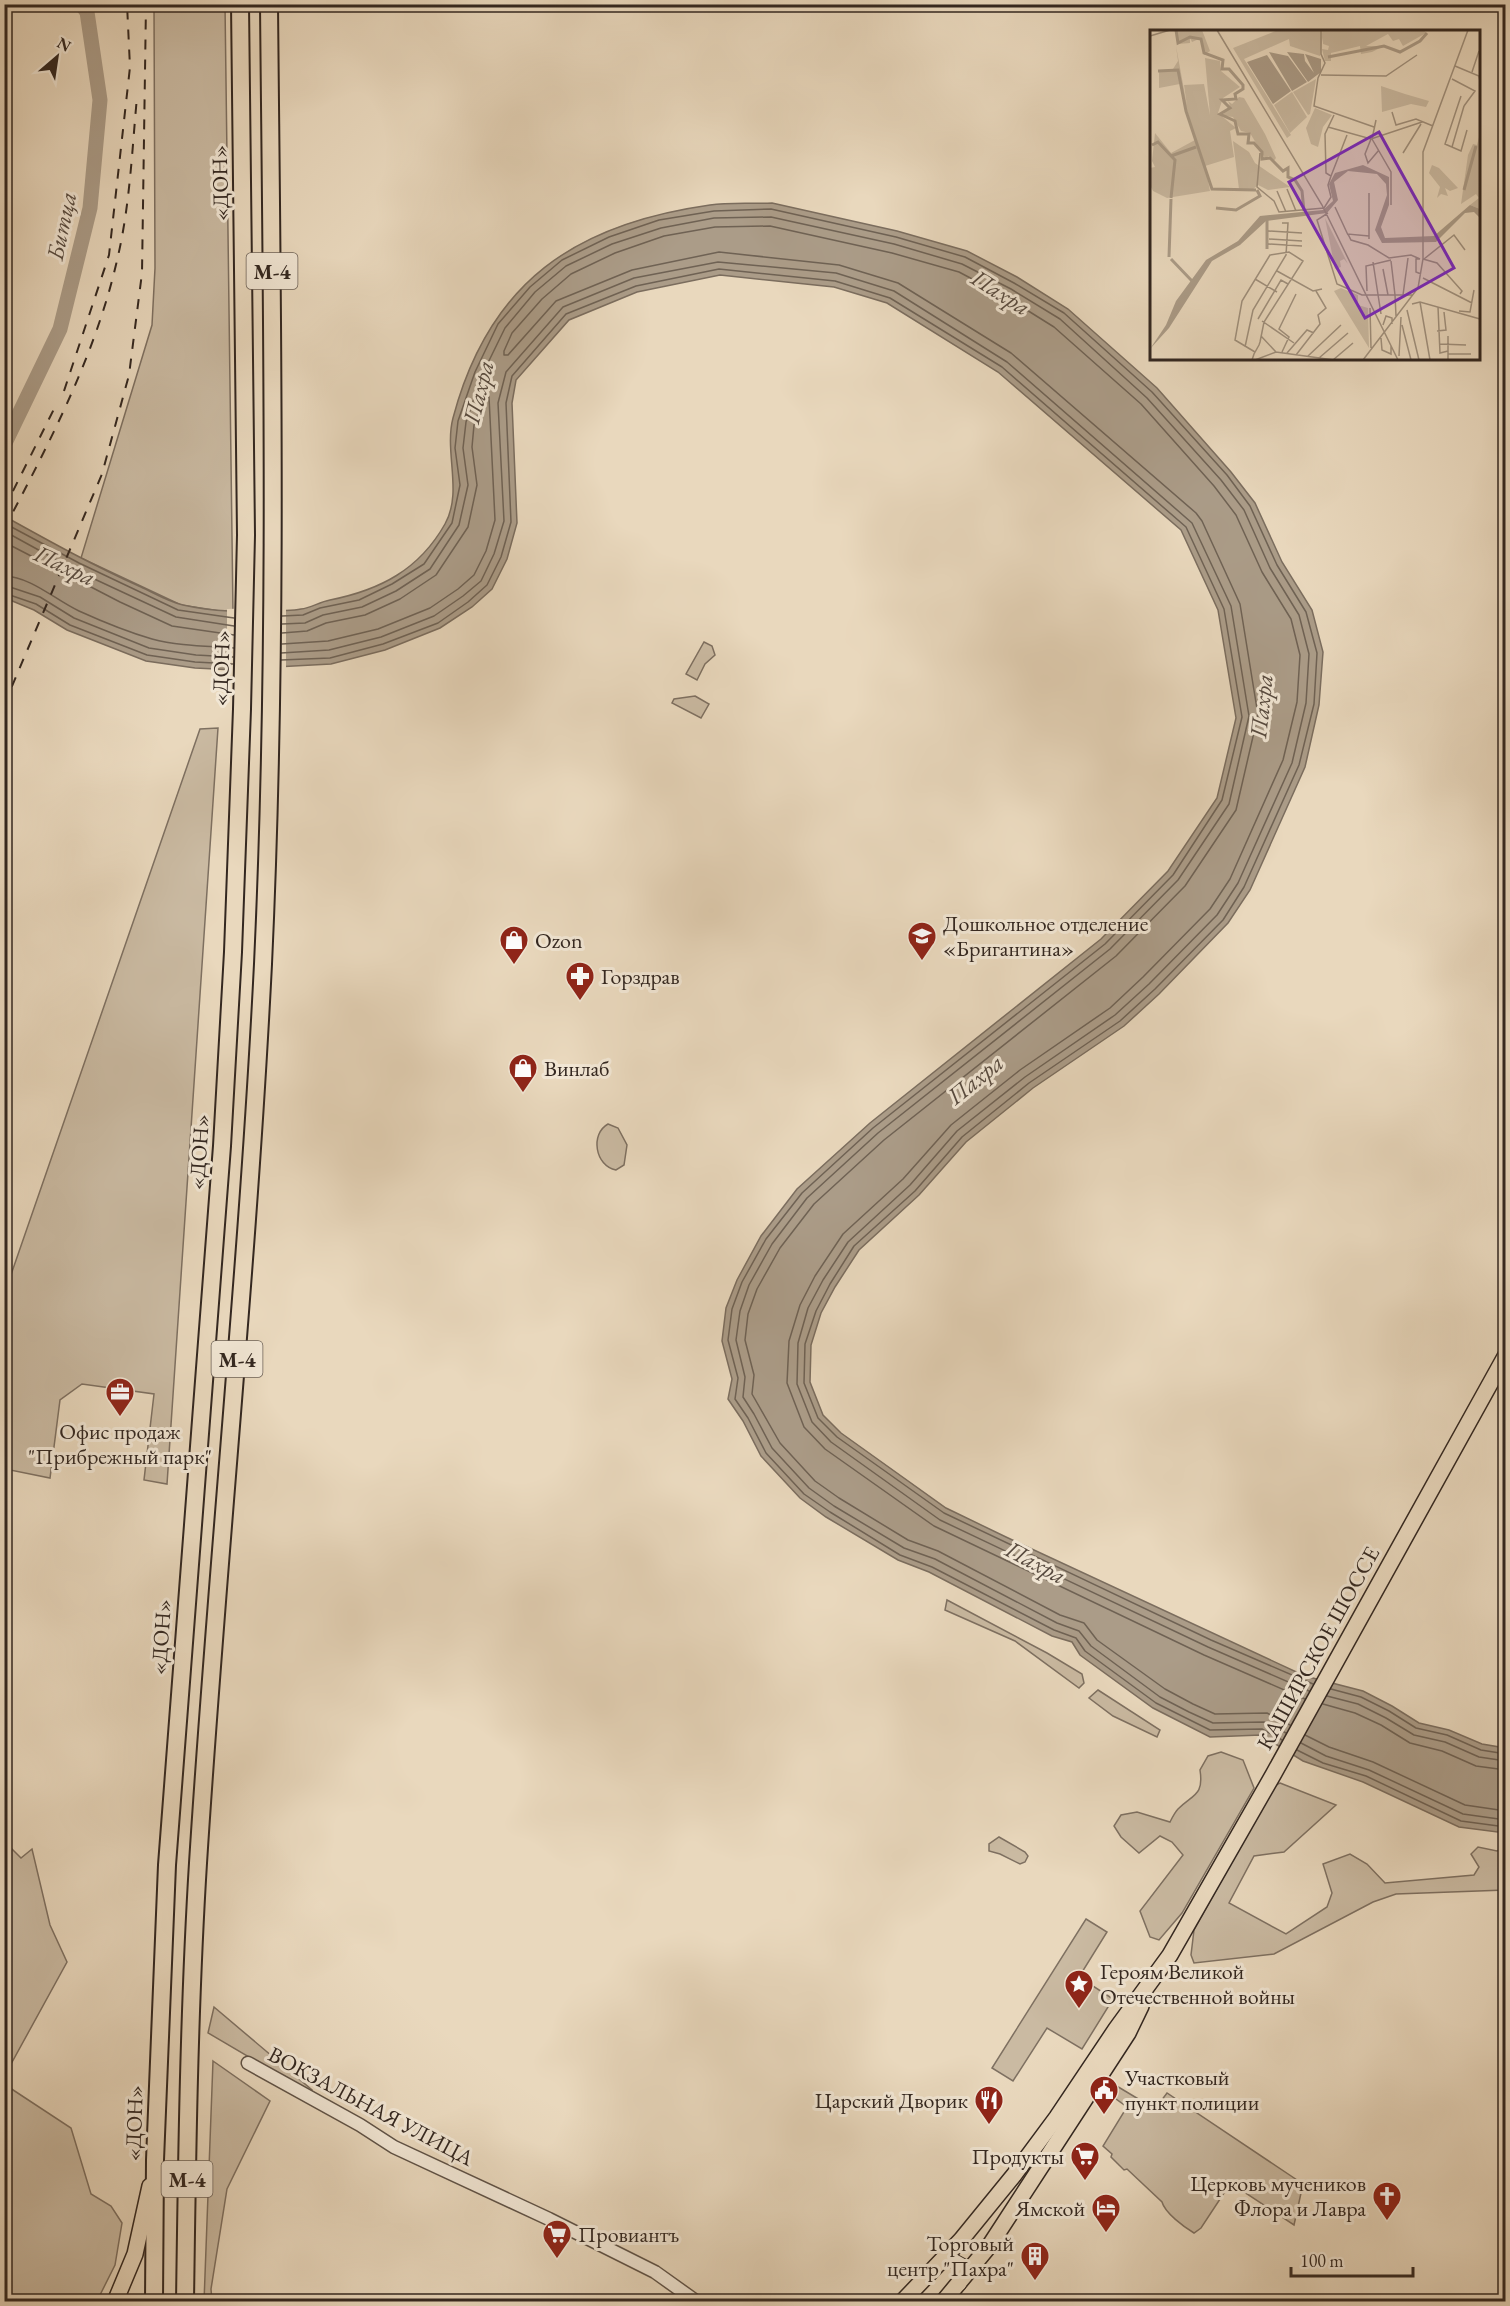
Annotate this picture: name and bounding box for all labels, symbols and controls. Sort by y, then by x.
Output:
north arrow [27,27,87,87]
inset map [1150,30,1480,360]
text: N [53,32,75,57]
street label: «ДОН» [205,145,235,221]
water label: Битца [38,189,83,264]
road number: М-4 [246,253,298,289]
water label: Пахра [965,261,1036,322]
water label: Пахра [455,357,501,428]
water label: Пахра [29,537,100,593]
street label: «ДОН» [205,629,237,707]
water label: Пахра [1242,673,1280,740]
place label: Дошкольное отделение «Бригантина» [943,909,1149,963]
school or university icon: Дошкольное отделение «Бригантина» [906,920,938,962]
shop icon: Ozon [498,924,530,966]
place label: Ozon [535,926,583,955]
pharmacy icon: Горздрав [564,960,596,1002]
place label: Горздрав [601,962,680,991]
water label: Пахра [940,1047,1010,1112]
shop icon: Винлаб [507,1052,539,1094]
place label: Винлаб [544,1054,609,1083]
street label: «ДОН» [182,1113,216,1191]
road number: М-4 [212,1341,262,1377]
office icon: Офис продаж "Прибрежный парк" [104,1376,136,1418]
place label: Офис продаж "Прибрежный парк" [28,1417,212,1471]
water label: Пахра [1000,1533,1071,1591]
street label: КАШИРСКОЕ ШОССЕ [1250,1541,1386,1755]
street label: «ДОН» [144,1598,178,1676]
place label: Героям Великой Отечественной войны [1100,1957,1295,2011]
place icon: Героям Великой Отечественной войны [1063,1968,1095,2010]
street label: ВОКЗАЛЬНАЯ УЛИЦА [263,2040,479,2173]
place label: Участковый пункт полиции [1124,2063,1260,2117]
public building icon: Участковый пункт полиции [1088,2074,1120,2116]
street label: «ДОН» [118,2084,150,2162]
restaurant icon: Царский Дворик [973,2084,1005,2126]
place label: Царский Дворик [815,2086,968,2115]
supermarket icon: Продукты [1069,2140,1101,2182]
place label: Продукты [971,2142,1064,2171]
road number: М-4 [162,2161,213,2197]
place label: Церковь мучеников Флора и Лавра [1190,2169,1366,2223]
church icon: Церковь мучеников Флора и Лавра [1371,2180,1403,2222]
hotel icon: Ямской [1090,2192,1122,2234]
place label: Ямской [1014,2194,1085,2223]
supermarket icon: Провиантъ [541,2218,573,2260]
place label: Провиантъ [578,2220,679,2249]
place label: Торговый центр "Пахра" [887,2229,1014,2283]
building icon: Торговый центр "Пахра" [1019,2240,1051,2282]
scale bar [1291,2240,1412,2278]
text: 100 m [1300,2249,1344,2272]

